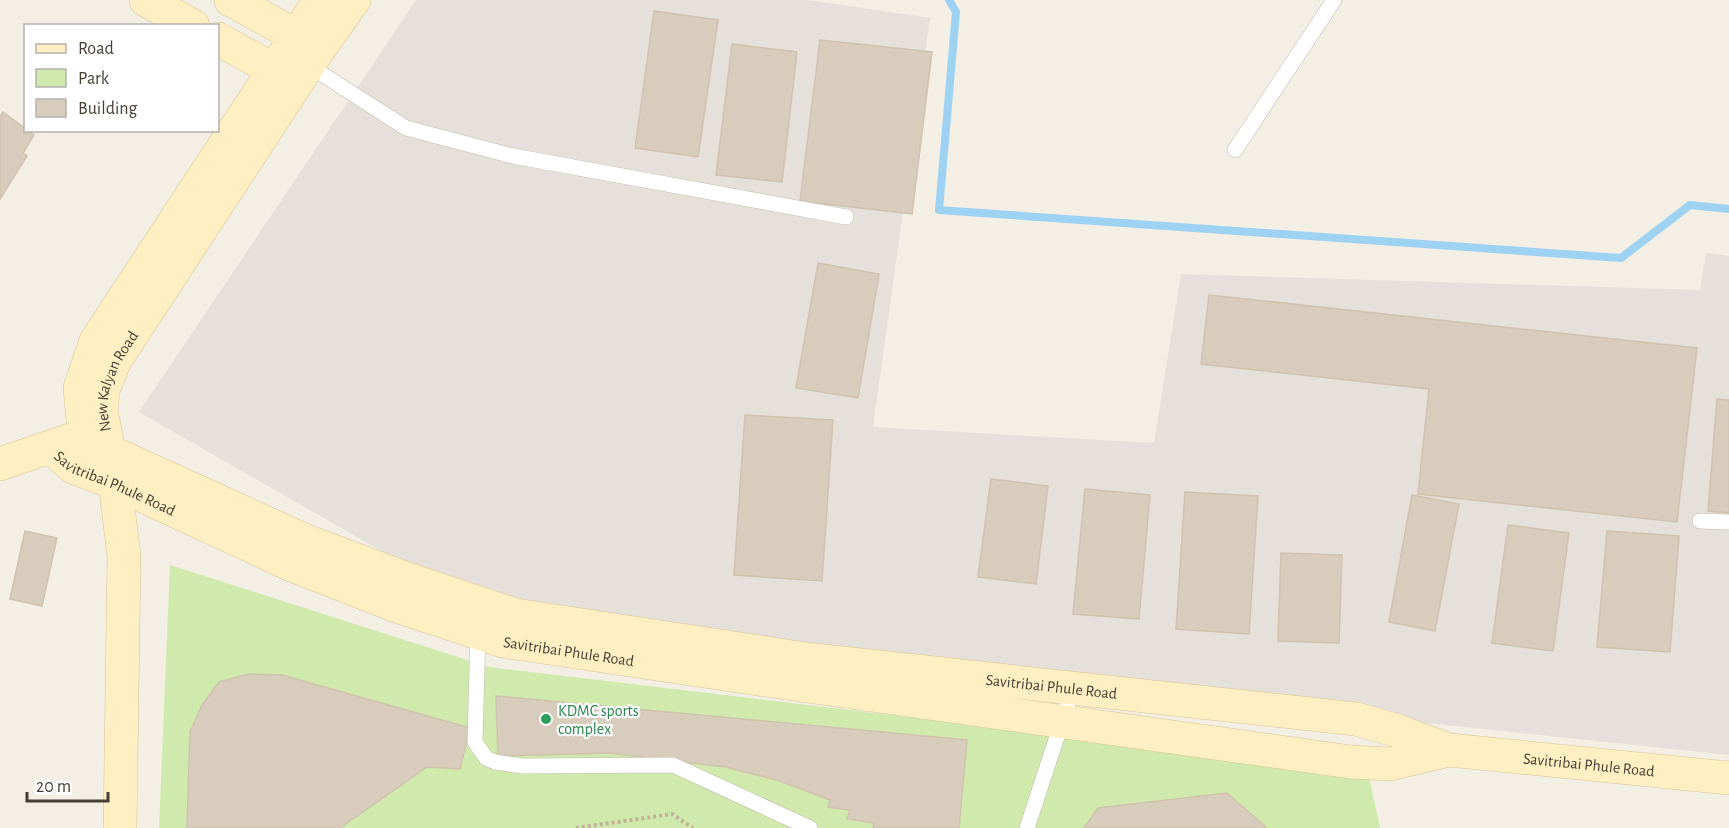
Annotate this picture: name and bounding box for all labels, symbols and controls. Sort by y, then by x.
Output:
legend [24,24,219,132]
text: Road [78,40,114,58]
text: Park [78,70,110,88]
text: Building [78,100,138,118]
street label: New Kalyan Road [94,328,141,433]
street label: Savitribai Phule Road [51,448,178,519]
street label: Savitribai Phule Road [502,634,635,669]
street label: Savitribai Phule Road [985,672,1118,702]
place label: KDMC sports complex [558,703,639,737]
marker: KDMC sports complex [539,712,553,726]
street label: Savitribai Phule Road [1522,750,1655,780]
scale bar [27,765,108,803]
text: 20 m [36,778,71,796]

